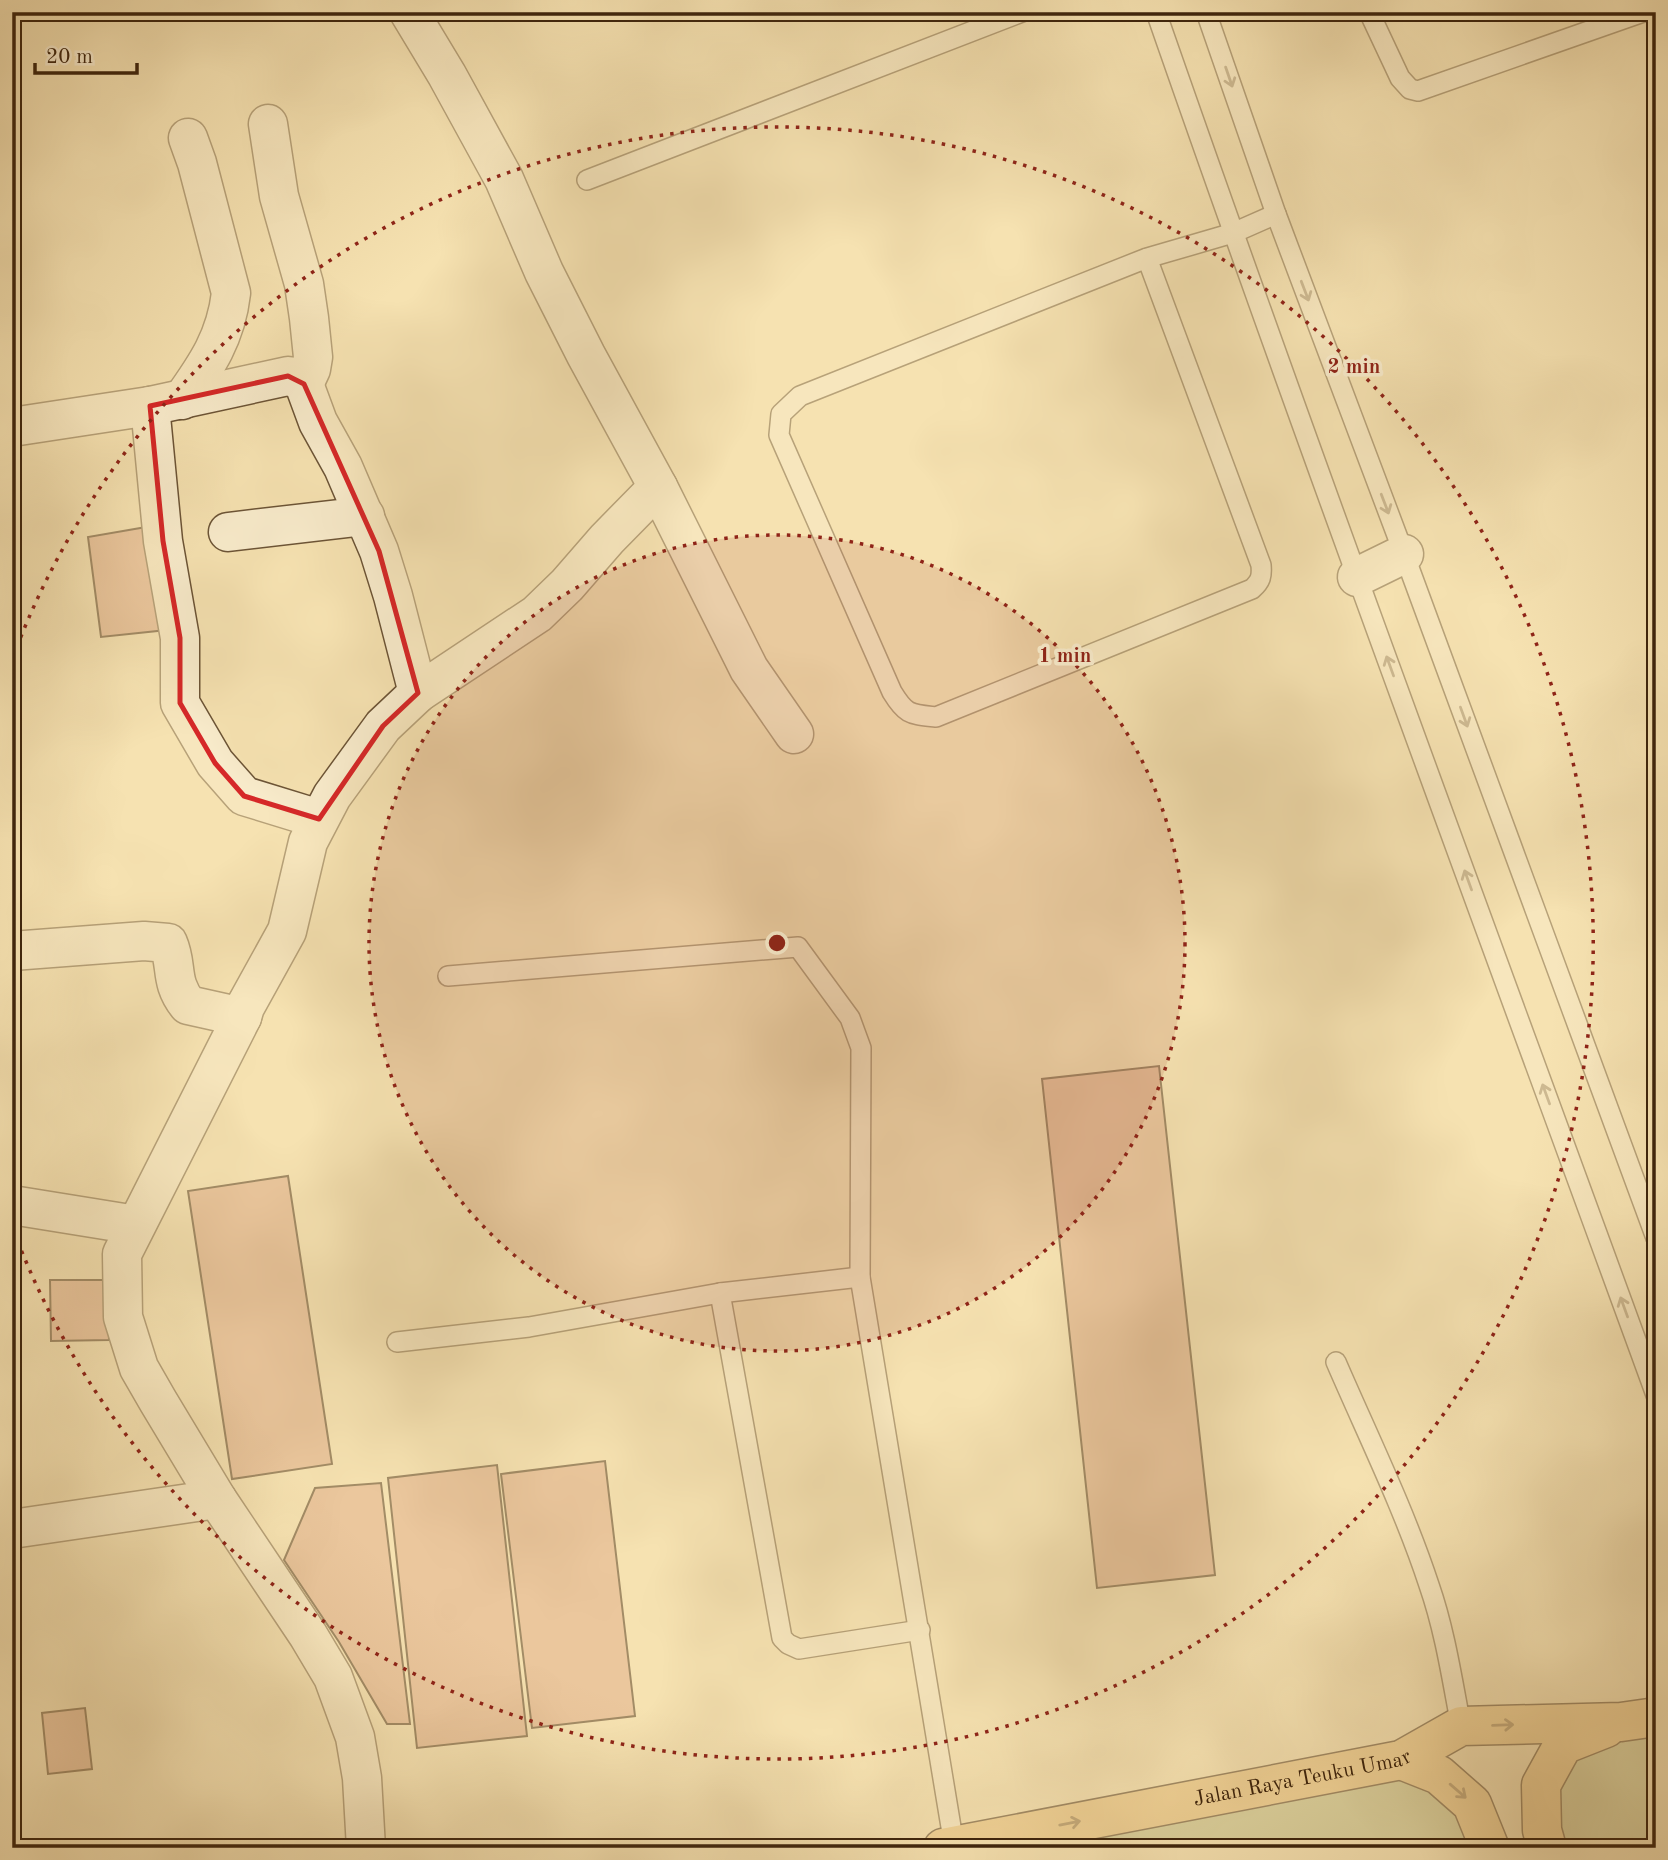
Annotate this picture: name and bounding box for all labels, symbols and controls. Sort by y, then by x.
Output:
scale bar [35,32,136,76]
text: 20 m [46,47,93,68]
one-way arrow [1224,65,1236,87]
one-way arrow [1300,279,1313,301]
text: 2 min [1328,357,1380,378]
one-way arrow [1380,492,1393,514]
text: 1 min [1039,646,1091,667]
one-way arrow [1383,656,1395,678]
one-way arrow [1459,706,1472,728]
one-way arrow [1461,870,1473,892]
centre of rings [765,931,789,955]
one-way arrow [1539,1083,1551,1105]
one-way arrow [1617,1297,1629,1319]
one-way arrow [1491,1718,1514,1732]
street label: Jalan Raya Teuku Umar [1192,1746,1415,1810]
one-way arrow [1449,1783,1466,1800]
one-way arrow [1058,1816,1081,1830]

